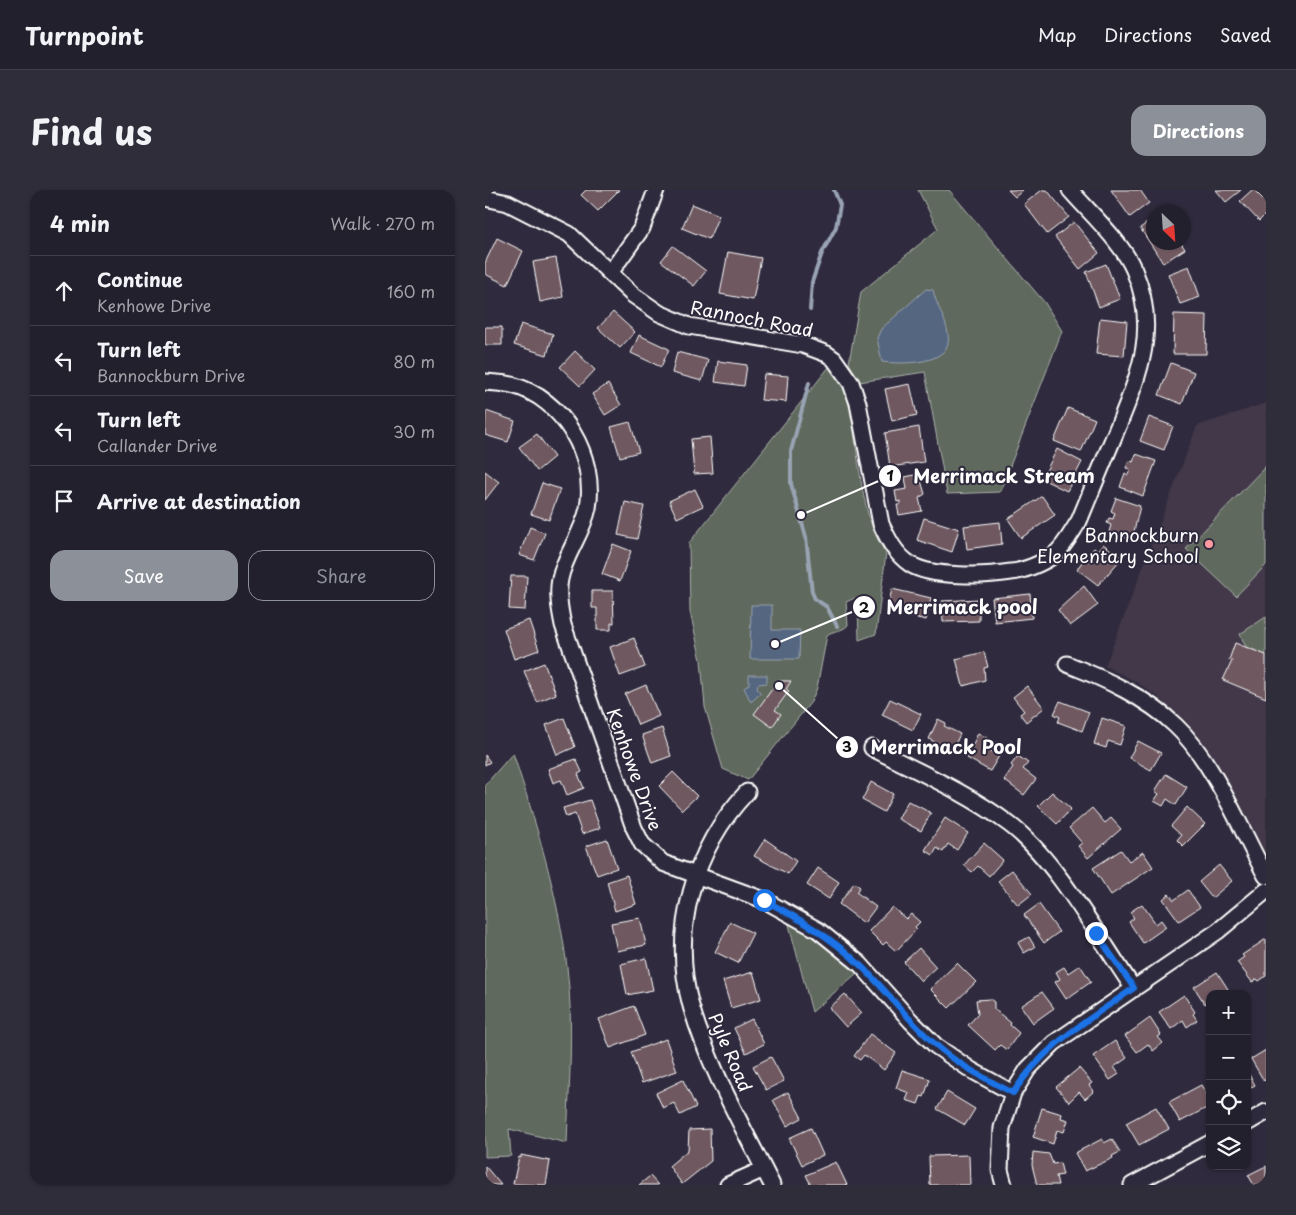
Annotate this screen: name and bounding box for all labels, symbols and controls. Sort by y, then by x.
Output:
text: Turnpoint [25,17,144,53]
text: Map [1038,21,1076,48]
text: Directions [1104,21,1192,48]
text: Saved [1220,21,1271,48]
text: Find us [30,104,152,157]
button: Directions [1131,105,1266,156]
north arrow [1146,205,1191,250]
text: 4 min [50,207,110,239]
text: Walk · 270 m [331,211,435,235]
text: Continue [97,265,183,293]
icon: ahead [50,277,78,305]
text: 160 m [387,279,435,303]
text: Kenhowe Drive [97,293,211,317]
street label: Rannoch Road [688,293,816,343]
text: Turn left [97,335,181,363]
icon: left [50,347,78,375]
text: 80 m [393,349,435,373]
text: Bannockburn Drive [97,363,245,387]
text: Turn left [97,405,181,433]
icon: left [50,417,78,445]
text: 30 m [393,419,435,443]
text: Callander Drive [97,433,217,457]
callout: Merrimack Stream [878,459,1106,493]
text: Merrimack Stream [913,461,1095,489]
text: 1 [886,463,894,486]
icon: arrive [50,487,78,515]
text: Arrive at destination [97,487,301,515]
place label: Bannockburn Elementary School [1037,521,1199,569]
marker: Bannockburn Elementary School [1203,538,1215,550]
button: Save [50,550,238,601]
button: Share [248,550,435,601]
callout: Merrimack pool [852,590,1048,624]
text: Merrimack pool [886,592,1038,620]
text: 2 [859,595,870,618]
street label: Kenhowe Drive [600,704,670,834]
callout: Merrimack Pool [835,730,1031,764]
text: Merrimack Pool [870,732,1022,760]
text: 3 [842,734,852,757]
route start [753,889,776,912]
route end [1085,922,1108,945]
map controls [1206,990,1251,1170]
button: + [1206,990,1251,1035]
street label: Pyle Road [702,1008,760,1096]
button: − [1206,1035,1251,1080]
button: locate [1206,1080,1251,1125]
button: layers [1206,1125,1251,1170]

